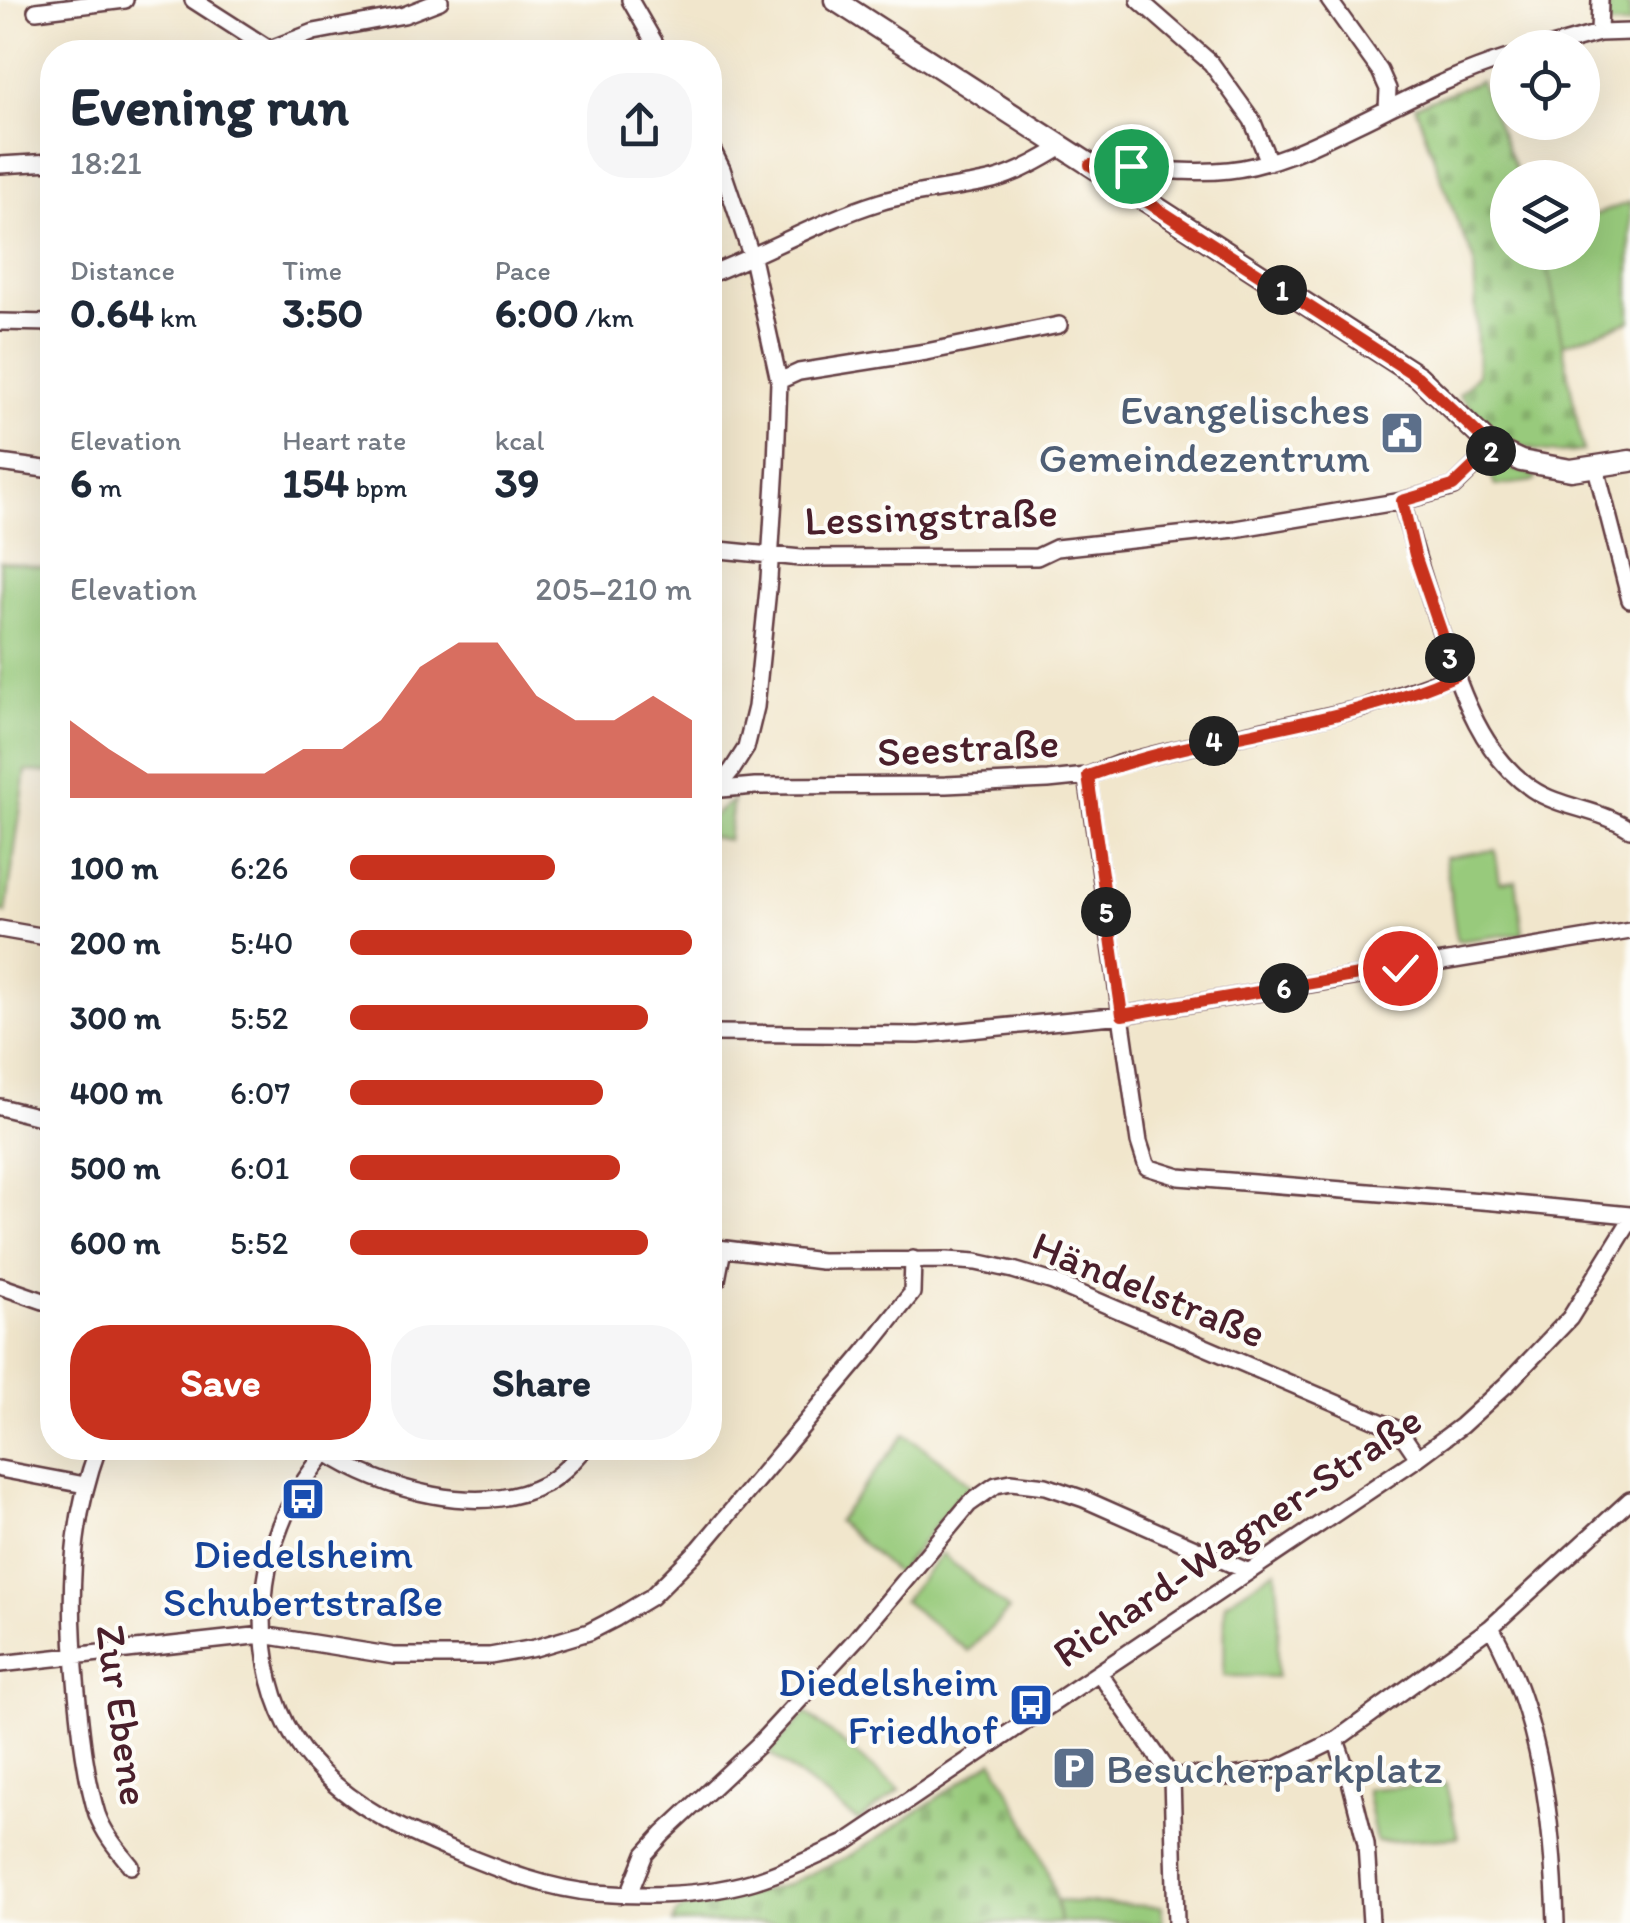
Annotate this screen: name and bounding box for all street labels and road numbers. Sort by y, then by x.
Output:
street label: Lessingstraße [803,486,1059,546]
street label: Seestraße [876,717,1060,777]
street label: Händelstraße [1025,1219,1273,1359]
street label: Richard-Wagner-Straße [1043,1394,1431,1678]
street label: Zur Ebene [85,1621,161,1809]

